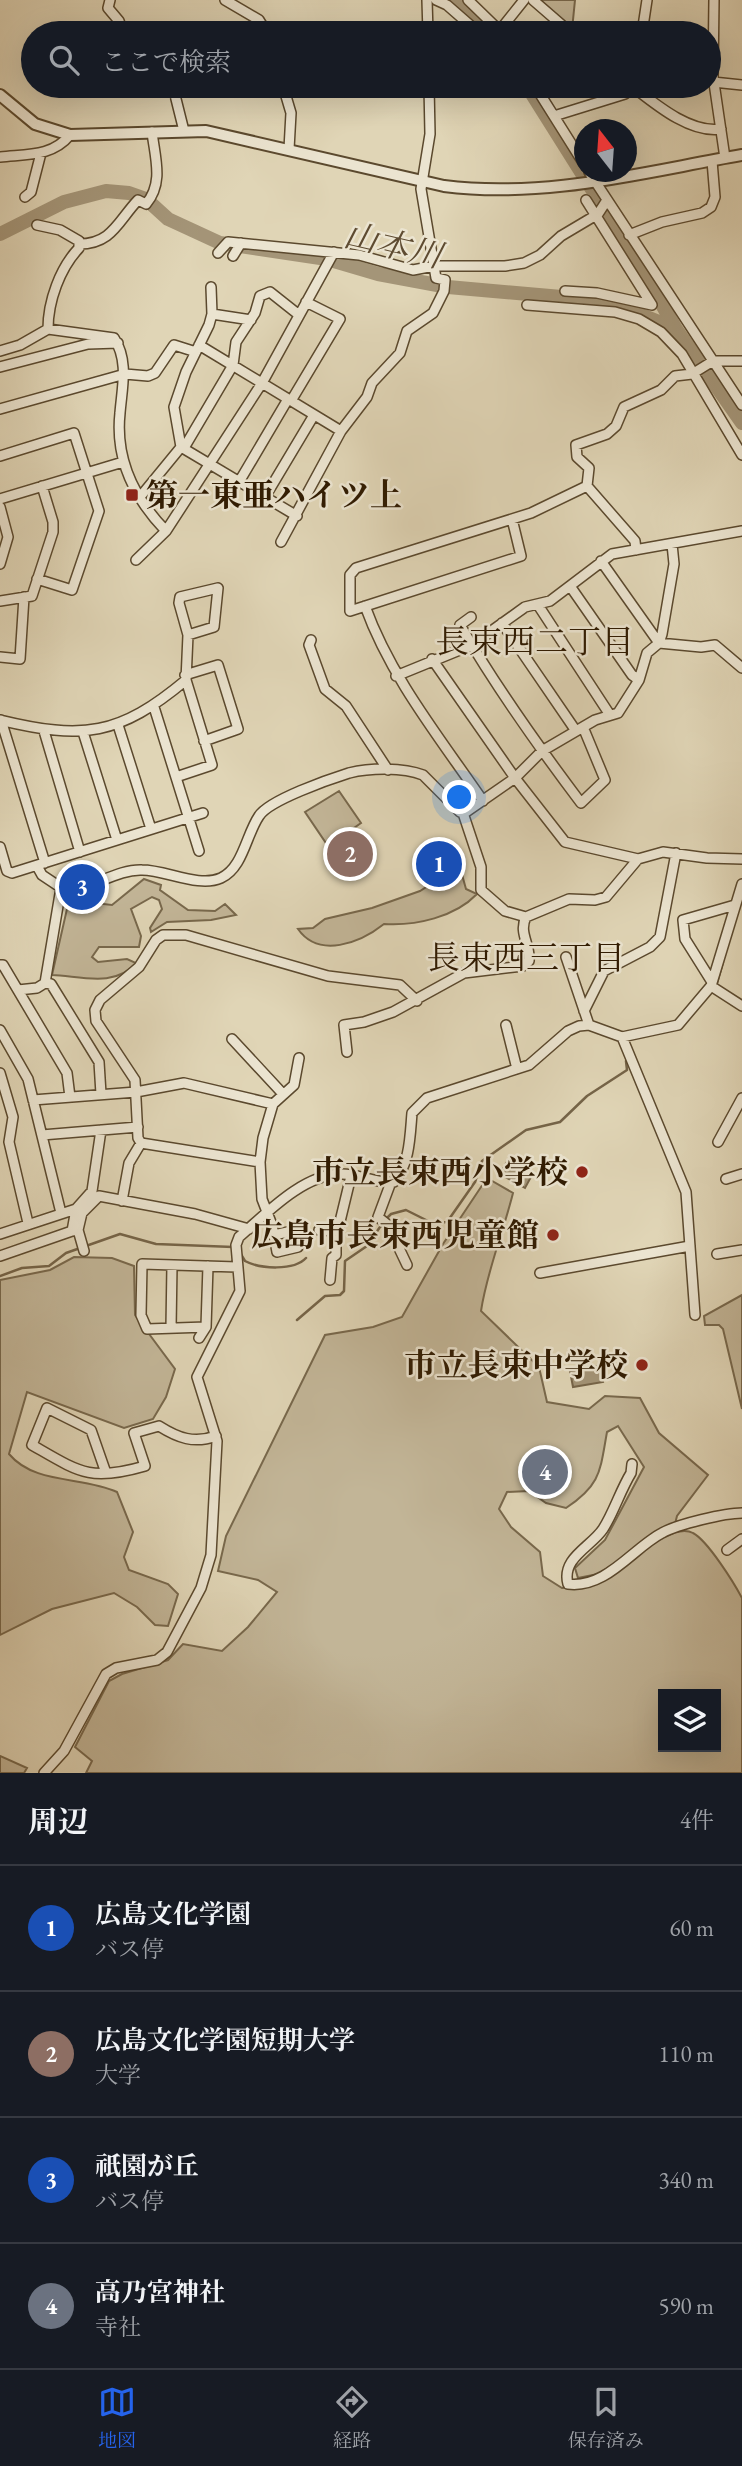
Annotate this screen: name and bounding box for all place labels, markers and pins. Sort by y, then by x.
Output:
place label: 第一東亜ハイツ上 [146,474,402,516]
marker: 第一東亜ハイツ上 [124,487,140,503]
pin: 2 [327,828,373,880]
pin: 1 [416,838,462,890]
pin: 3 [59,861,105,913]
place label: 市立長束西小学校 [312,1151,568,1193]
marker: 市立長束西小学校 [574,1164,590,1180]
place label: 広島市長束西児童館 [251,1214,539,1256]
marker: 広島市長束西児童館 [545,1227,561,1243]
place label: 市立長束中学校 [404,1344,628,1386]
marker: 市立長束中学校 [634,1357,650,1373]
pin: 4 [522,1446,568,1498]

